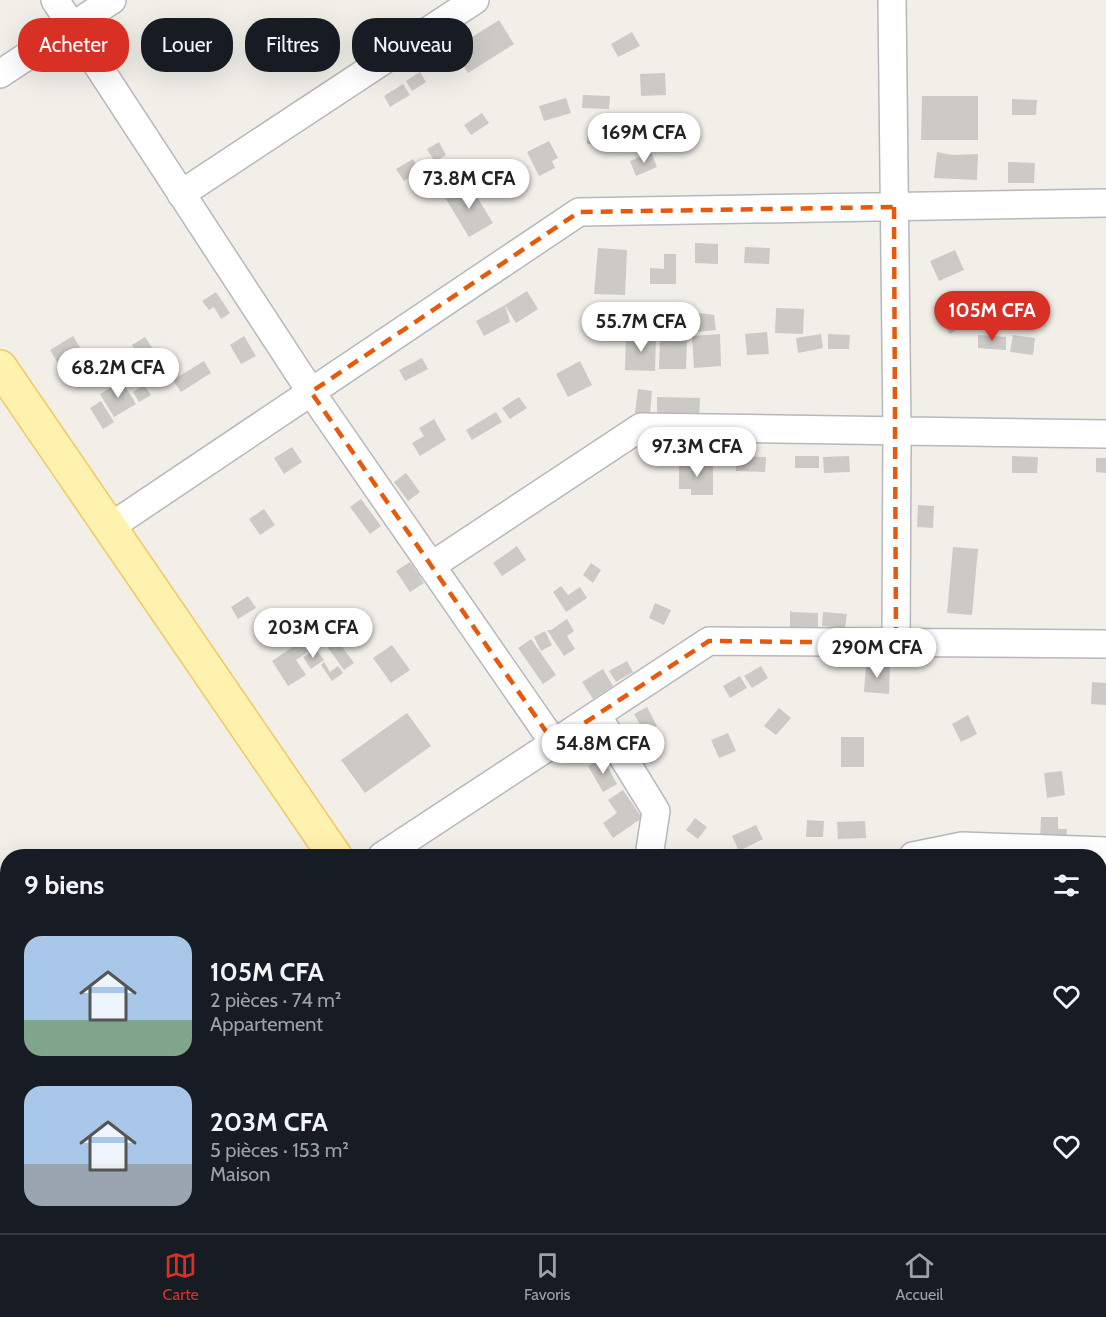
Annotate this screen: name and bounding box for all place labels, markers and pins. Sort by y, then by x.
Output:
pin: 169M CFA [582,113,706,164]
pin: 73.8M CFA [400,159,538,210]
pin: 105M CFA [930,291,1054,342]
pin: 55.7M CFA [572,302,710,353]
pin: 68.2M CFA [49,348,187,399]
pin: 97.3M CFA [628,427,766,478]
pin: 203M CFA [251,608,375,659]
pin: 290M CFA [815,628,939,679]
pin: 54.8M CFA [534,724,672,775]

